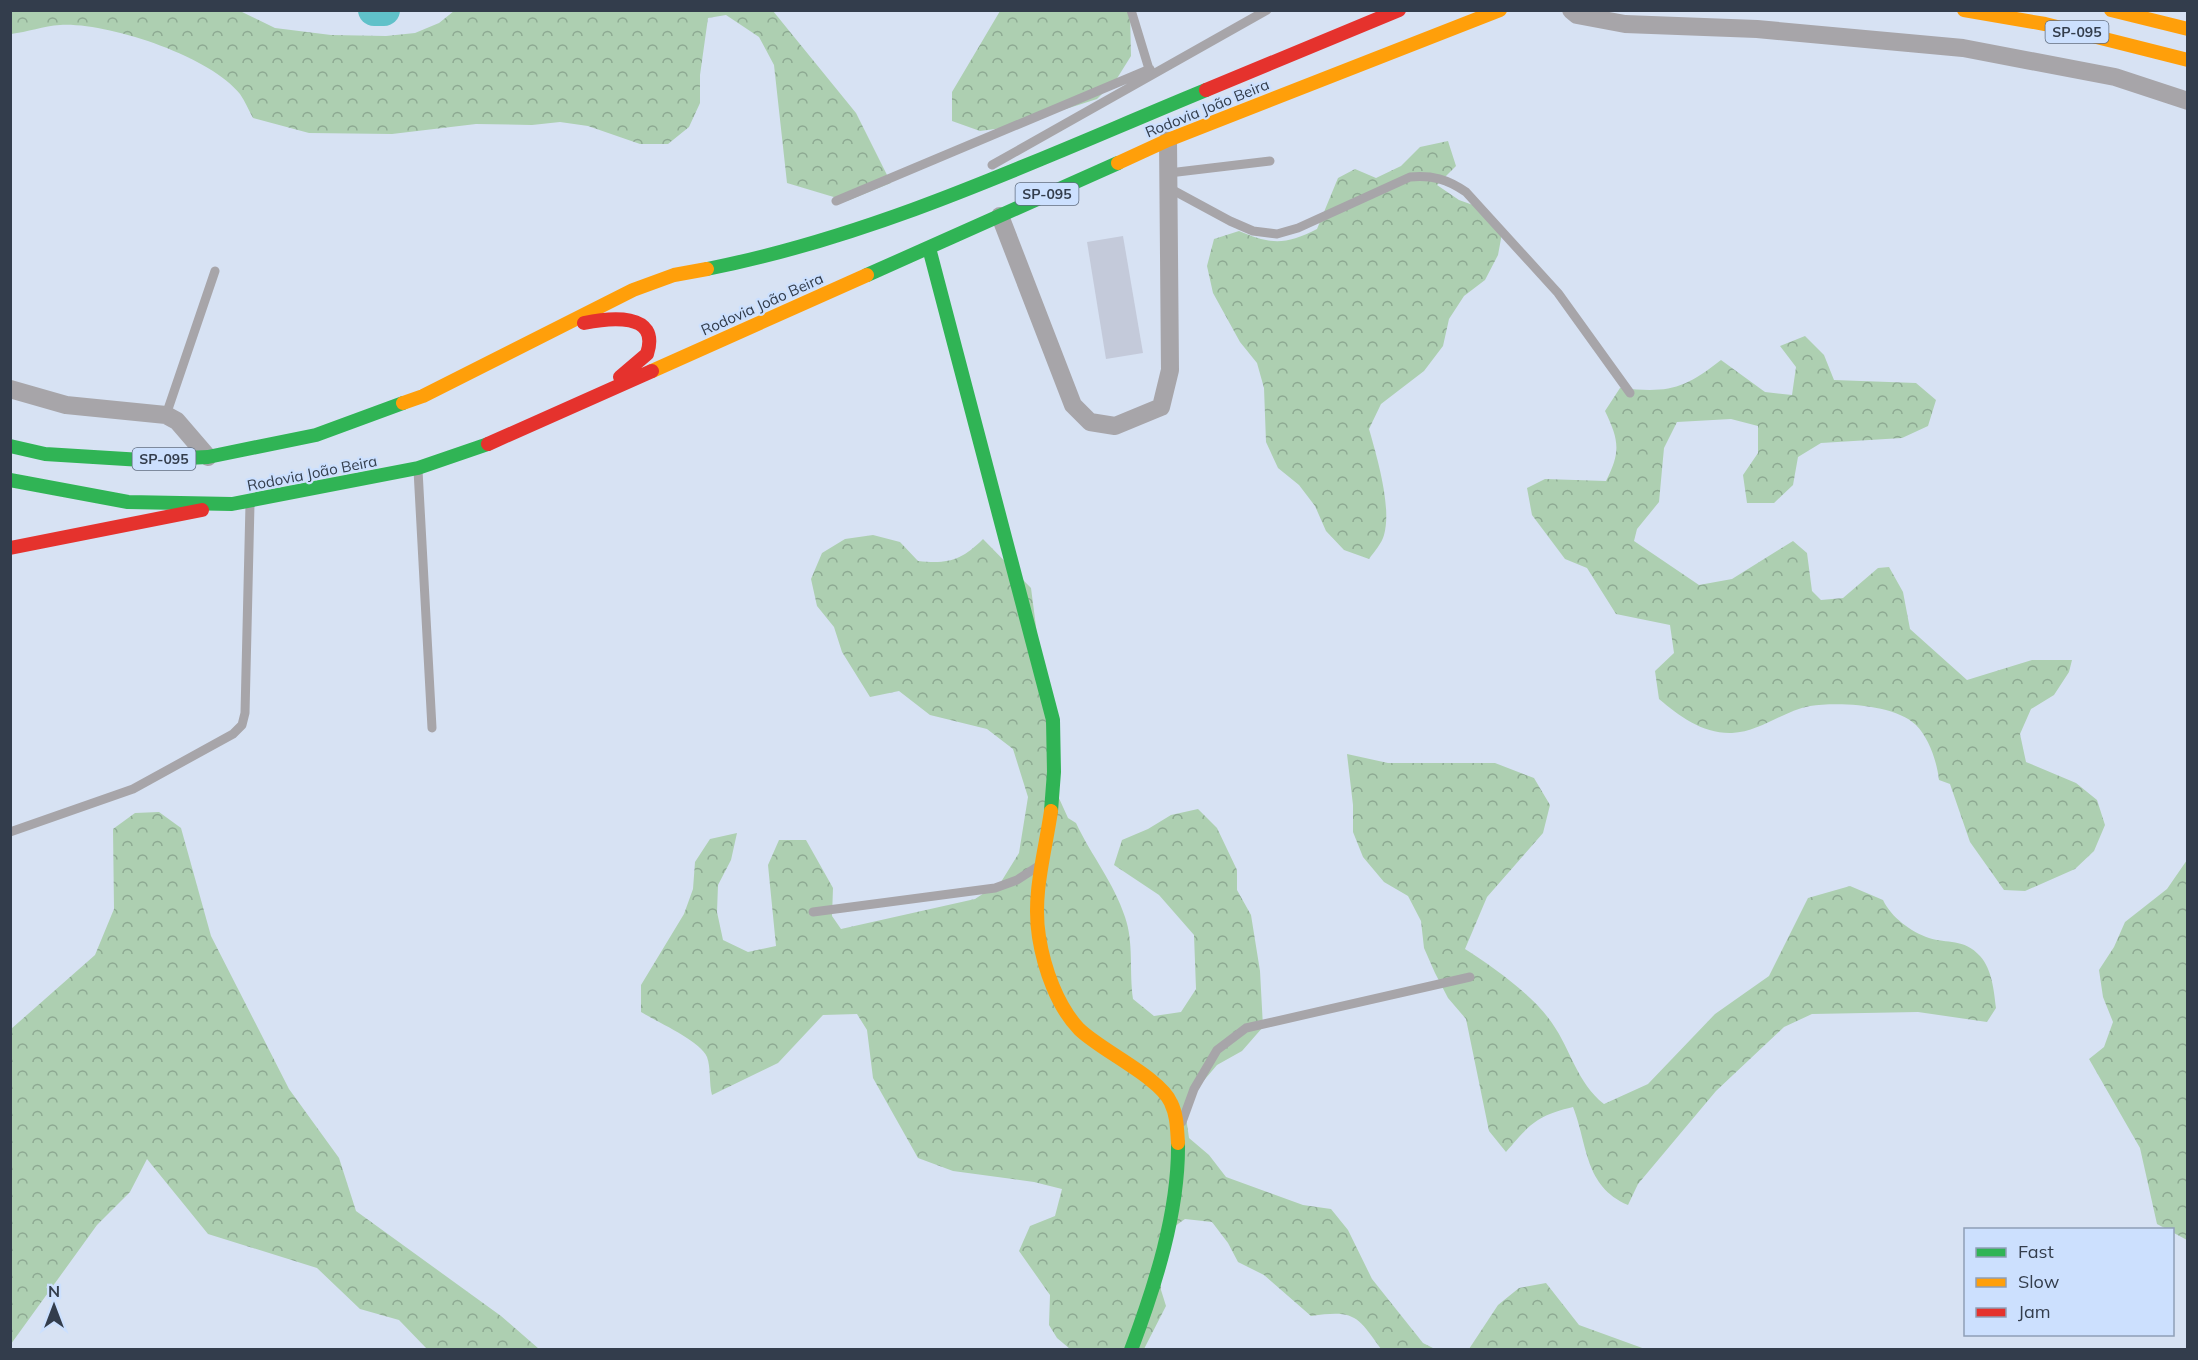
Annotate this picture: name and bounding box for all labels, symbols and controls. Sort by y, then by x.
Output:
road number: SP-095 [2046,21,2108,43]
street label: Rodovia João Beira [1142,74,1272,142]
road number: SP-095 [1016,183,1078,205]
street label: Rodovia João Beira [698,268,826,340]
road number: SP-095 [132,448,195,470]
street label: Rodovia João Beira [245,451,379,495]
legend [1964,1228,2174,1336]
text: Fast [2018,1240,2054,1263]
text: Slow [2018,1270,2060,1293]
north arrow [24,1276,84,1336]
text: N [48,1281,60,1301]
text: Jam [2018,1300,2051,1323]

